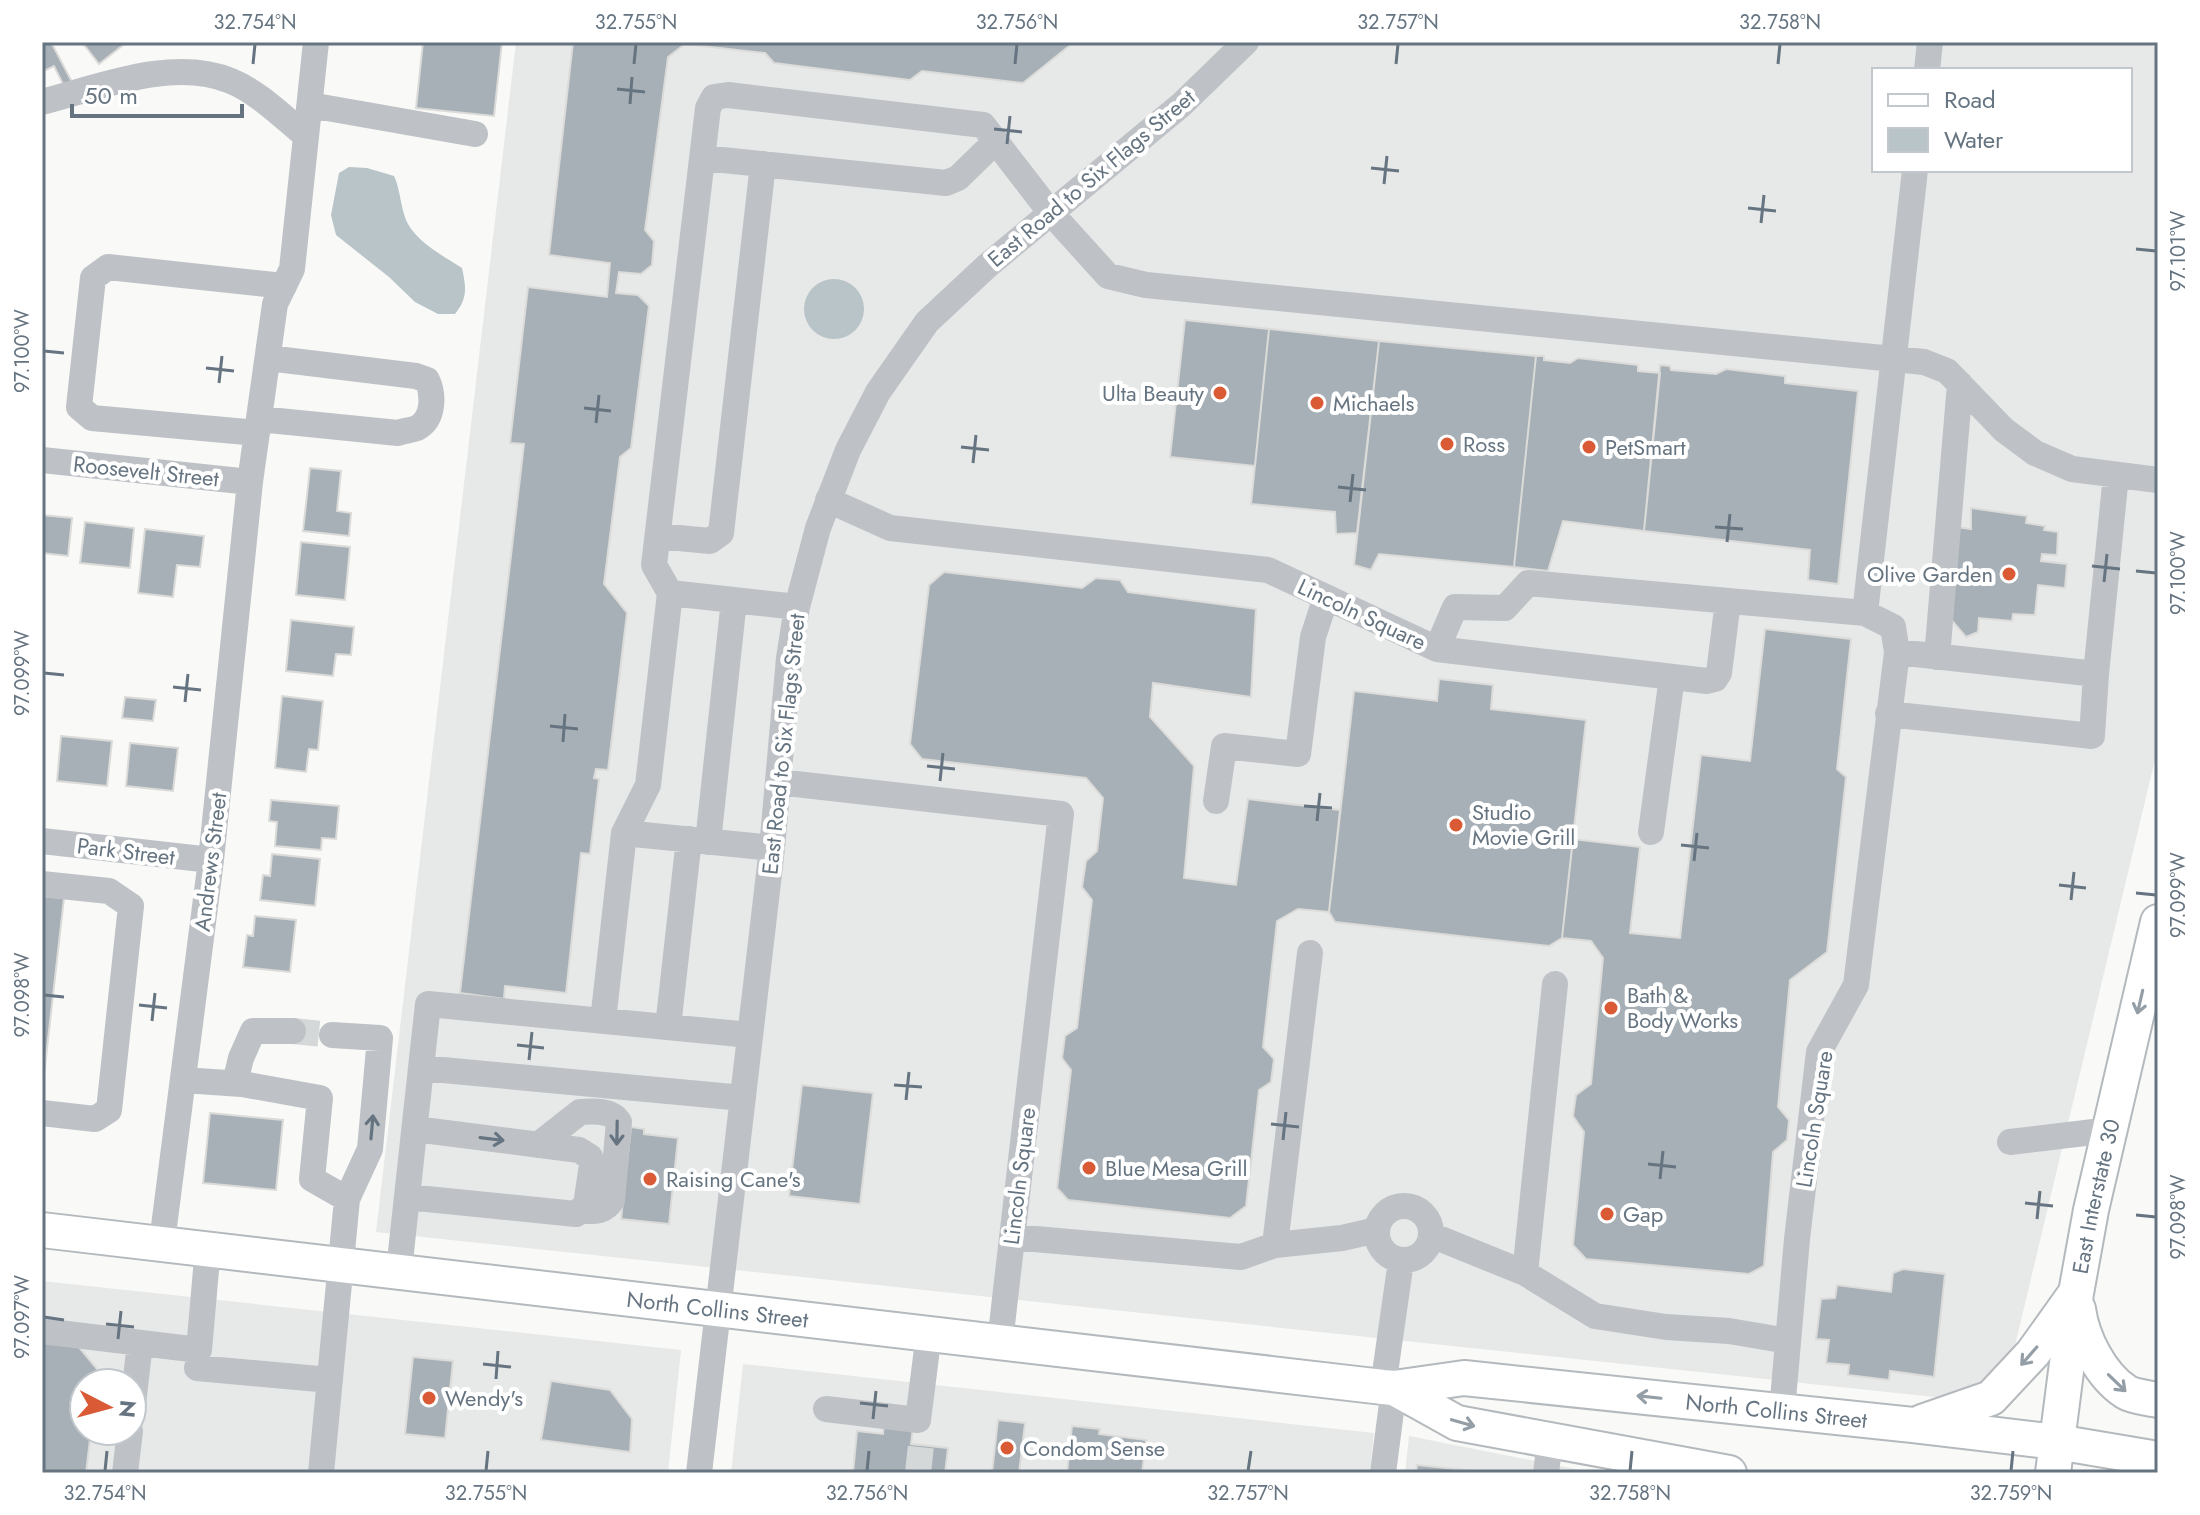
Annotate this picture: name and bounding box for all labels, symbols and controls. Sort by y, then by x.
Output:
text: 32.754°N [214,8,296,37]
text: 32.755°N [595,8,677,37]
text: 32.756°N [976,8,1058,37]
text: 32.757°N [1357,8,1439,37]
text: 32.758°N [1739,8,1821,37]
scale bar [72,68,242,118]
legend [1872,68,2132,172]
text: 50 m [84,78,138,113]
street label: East Road to Six Flags Street [980,81,1202,275]
text: Road [1944,82,1996,117]
text: Water [1944,122,2004,157]
text: 97.101°W [2164,210,2193,291]
text: 97.100°W [8,309,37,393]
place label: Ulta Beauty [1102,377,1204,409]
marker: Ulta Beauty [1211,384,1229,402]
place label: Michaels [1333,387,1415,419]
marker: Michaels [1308,394,1326,412]
place label: Ross [1463,428,1505,460]
place label: PetSmart [1605,431,1686,463]
marker: Ross [1438,435,1456,453]
marker: PetSmart [1580,438,1598,456]
street label: Roosevelt Street [72,447,221,495]
text: 97.100°W [2164,531,2193,615]
place label: Olive Garden [1867,558,1993,590]
marker: Olive Garden [2000,565,2018,583]
street label: Lincoln Square [1293,570,1431,658]
street label: East Road to Six Flags Street [753,611,813,876]
text: 97.099°W [8,630,37,716]
street label: Andrews Street [186,790,234,933]
place label: Studio Movie Grill [1472,796,1575,853]
marker: Studio Movie Grill [1447,816,1465,834]
street label: Park Street [75,829,177,873]
text: 97.099°W [2164,852,2193,938]
text: 97.098°W [8,952,37,1038]
place label: Bath & Body Works [1627,979,1738,1036]
one-way arrow [2131,988,2146,1014]
marker: Bath & Body Works [1602,999,1620,1017]
street label: Lincoln Square [1787,1048,1841,1190]
street label: Lincoln Square [995,1105,1043,1247]
one-way arrow [365,1114,380,1141]
street label: East Interstate 30 [2064,1116,2128,1277]
one-way arrow [609,1119,624,1146]
one-way arrow [479,1132,504,1147]
place label: Blue Mesa Grill [1105,1152,1247,1184]
marker: Blue Mesa Grill [1080,1159,1098,1177]
place label: Raising Cane's [666,1163,801,1195]
marker: Raising Cane's [641,1170,659,1188]
text: 97.098°W [2164,1174,2193,1260]
place label: Gap [1623,1198,1663,1230]
marker: Gap [1598,1205,1616,1223]
text: 97.097°W [8,1275,37,1359]
street label: North Collins Street [625,1283,811,1336]
one-way arrow [2021,1345,2039,1366]
north arrow [68,1367,148,1447]
one-way arrow [2107,1373,2127,1392]
place label: Wendy's [445,1382,523,1414]
street label: North Collins Street [1684,1385,1870,1436]
marker: Wendy's [420,1389,438,1407]
one-way arrow [1636,1390,1663,1405]
text: N [111,1399,145,1419]
one-way arrow [1450,1417,1475,1431]
place label: Condom Sense [1023,1432,1165,1464]
marker: Condom Sense [998,1439,1016,1457]
text: 32.754°N [64,1479,146,1508]
text: 32.755°N [445,1479,527,1508]
text: 32.756°N [826,1479,908,1508]
text: 32.757°N [1207,1479,1289,1508]
text: 32.758°N [1589,1479,1671,1508]
text: 32.759°N [1970,1479,2052,1508]

